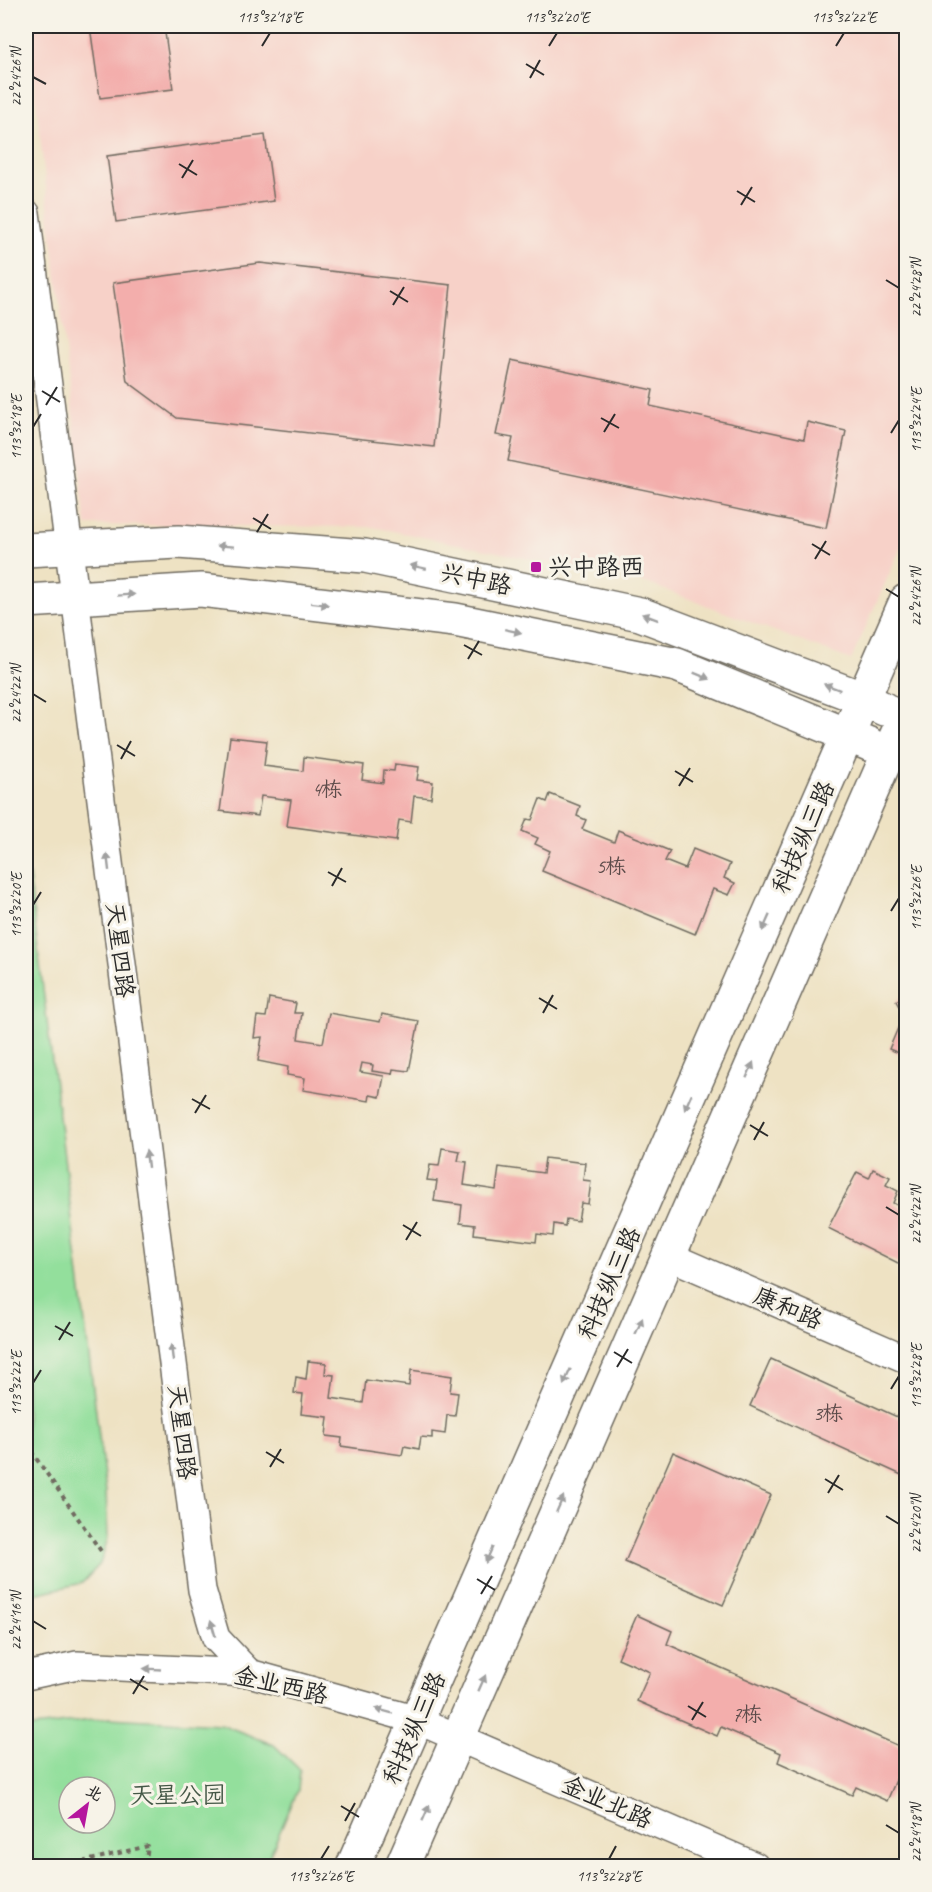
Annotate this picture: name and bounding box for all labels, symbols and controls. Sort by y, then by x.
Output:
text: 113°32'18"E [238,8,304,27]
text: 113°32'20"E [525,8,591,27]
text: 113°32'22"E [812,8,878,27]
text: 22°24'26"N [7,44,26,107]
text: 22°24'28"N [907,255,926,318]
text: 113°32'24"E [907,386,926,452]
text: 113°32'18"E [7,393,26,459]
one-way arrow [216,541,235,550]
place label: 兴中路西 [548,552,644,582]
street label: 兴中路 [438,557,514,601]
marker: 兴中路西 [529,560,543,574]
one-way arrow [409,562,428,571]
text: 22°24'26"N [907,564,926,627]
one-way arrow [116,590,135,599]
one-way arrow [310,599,329,609]
one-way arrow [641,612,659,622]
one-way arrow [503,627,522,637]
text: 22°24'22"N [7,661,26,724]
one-way arrow [694,671,712,681]
one-way arrow [823,681,841,691]
house number: 4栋 [312,776,342,802]
street label: 科技纵三路 [765,776,841,898]
one-way arrow [103,852,113,871]
house number: 5栋 [596,853,626,879]
text: 113°32'26"E [907,864,926,930]
text: 113°32'20"E [7,871,26,937]
street label: 天星四路 [99,901,141,999]
one-way arrow [761,915,771,933]
one-way arrow [746,1061,755,1079]
one-way arrow [683,1093,692,1110]
one-way arrow [142,1150,151,1169]
text: 22°24'22"N [907,1182,926,1245]
street label: 科技纵三路 [571,1222,647,1344]
street label: 康和路 [749,1280,827,1336]
one-way arrow [634,1317,643,1334]
text: 113°32'28"E [907,1342,926,1408]
one-way arrow [167,1343,176,1362]
text: 113°32'22"E [7,1349,26,1415]
one-way arrow [563,1368,572,1385]
street label: 天星四路 [161,1383,203,1481]
house number: 3栋 [813,1400,843,1426]
text: 22°24'20"N [907,1491,926,1554]
one-way arrow [556,1496,565,1513]
one-way arrow [484,1547,494,1565]
text: 22°24'16"N [7,1588,26,1651]
one-way arrow [208,1619,217,1637]
street label: 金业西路 [231,1660,331,1710]
one-way arrow [143,1664,162,1673]
street label: 科技纵三路 [376,1667,452,1789]
one-way arrow [478,1674,487,1692]
house number: 7栋 [732,1701,762,1727]
one-way arrow [375,1705,393,1715]
street label: 金业北路 [557,1769,657,1835]
north arrow [57,1775,117,1835]
text: 北 [82,1780,106,1806]
park label: 天星公园 [130,1780,226,1810]
text: 22°24'18"N [907,1800,926,1863]
one-way arrow [421,1804,431,1822]
text: 113°32'26"E [289,1867,355,1886]
text: 113°32'28"E [577,1867,643,1886]

